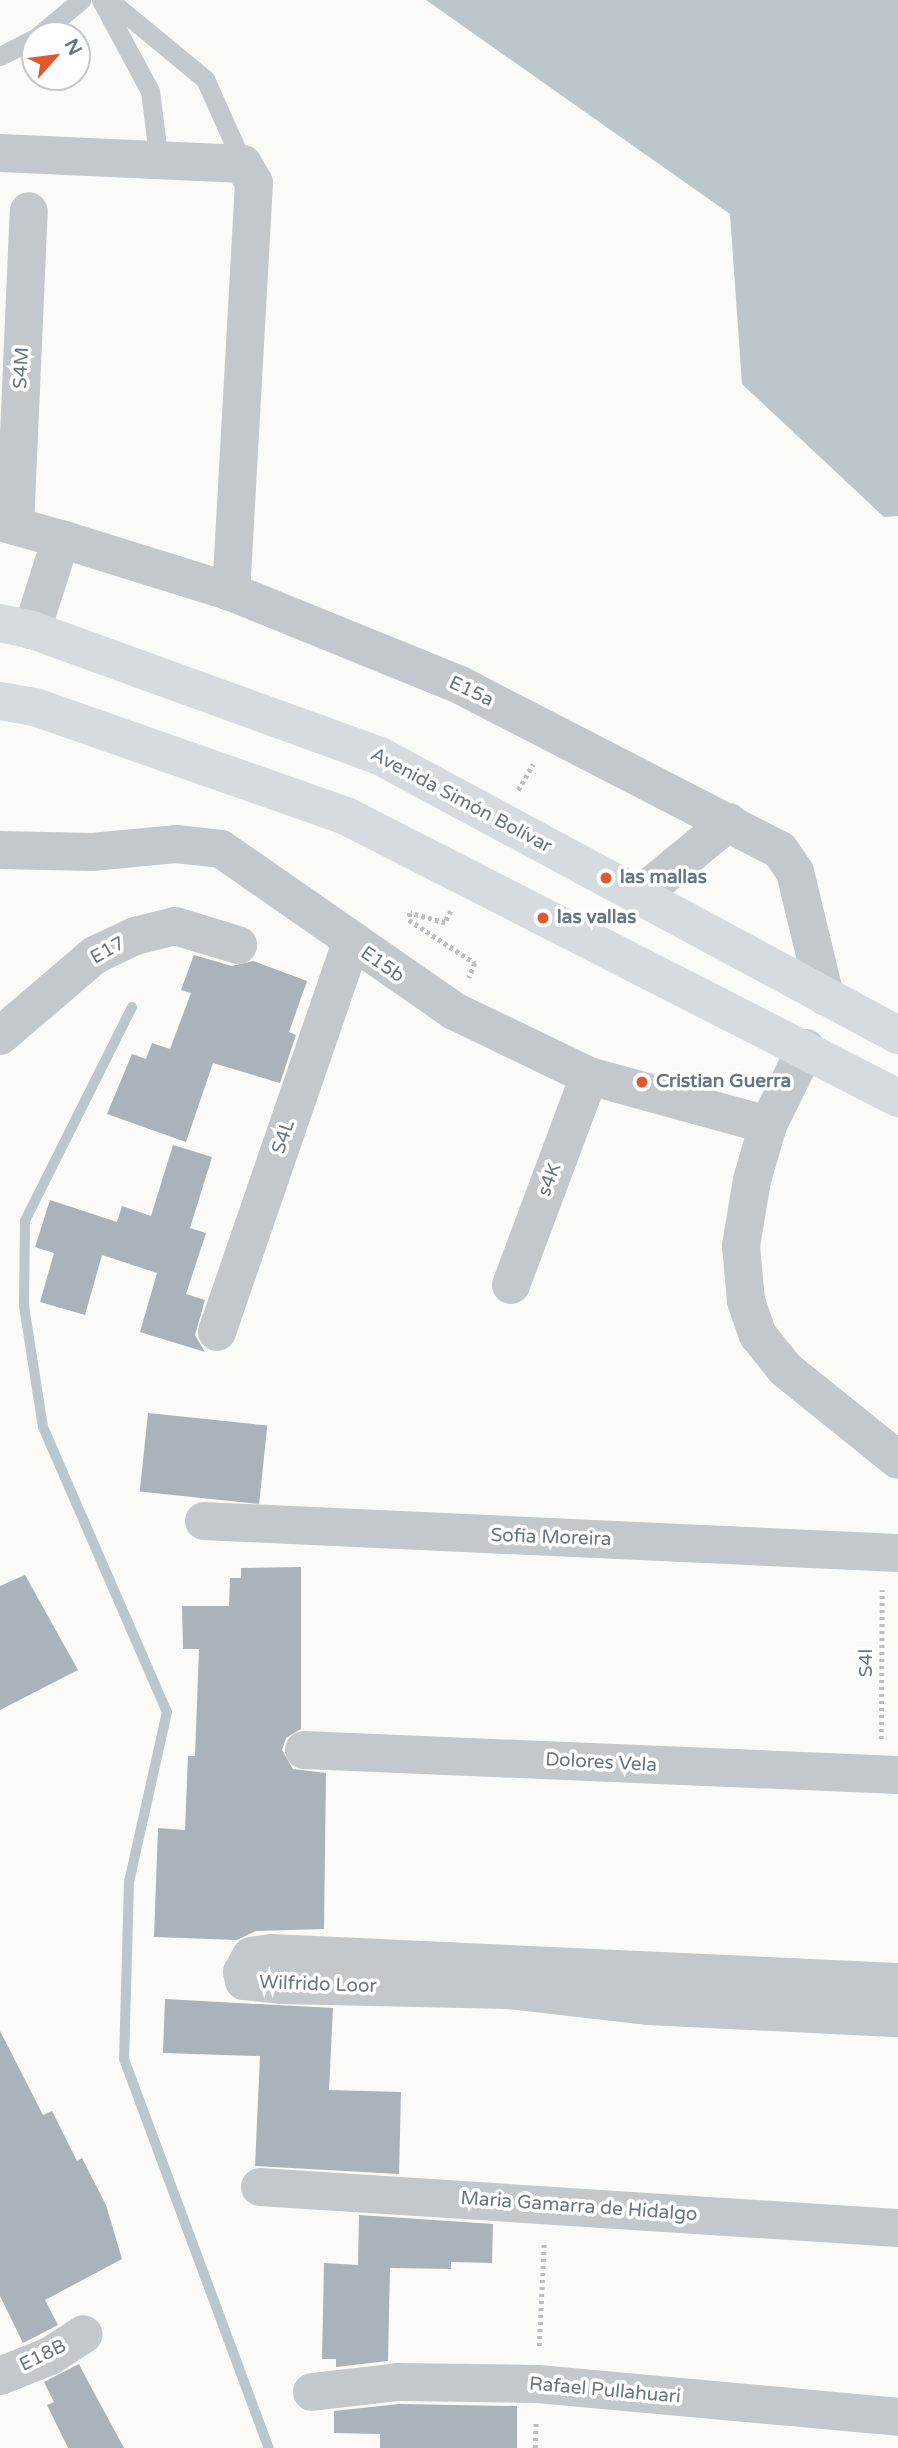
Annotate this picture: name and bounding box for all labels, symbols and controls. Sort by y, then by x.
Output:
north arrow [21,21,91,91]
text: N [59,35,86,59]
street label: S4M [10,346,34,390]
street label: E15a [445,672,497,712]
street label: Avenida Simón Bolívar [367,744,555,858]
place label: las mallas [620,867,707,889]
marker: las mallas [598,870,614,886]
place label: las vallas [557,907,636,929]
marker: las vallas [535,910,551,926]
street label: E17 [87,932,129,970]
street label: E15b [356,942,408,988]
place label: Cristian Guerra [656,1071,791,1093]
marker: Cristian Guerra [634,1074,650,1090]
street label: S4L [268,1117,300,1157]
street label: s4K [533,1160,567,1200]
street label: Sofia Moreira [490,1524,612,1552]
street label: S4l [856,1649,878,1677]
street label: Dolores Vela [545,1749,657,1777]
street label: Wilfrido Loor [259,1972,377,1998]
street label: Maria Gamarra de Hidalgo [460,2187,698,2227]
street label: E18B [16,2335,70,2377]
street label: Rafael Pullahuari [528,2373,682,2409]

